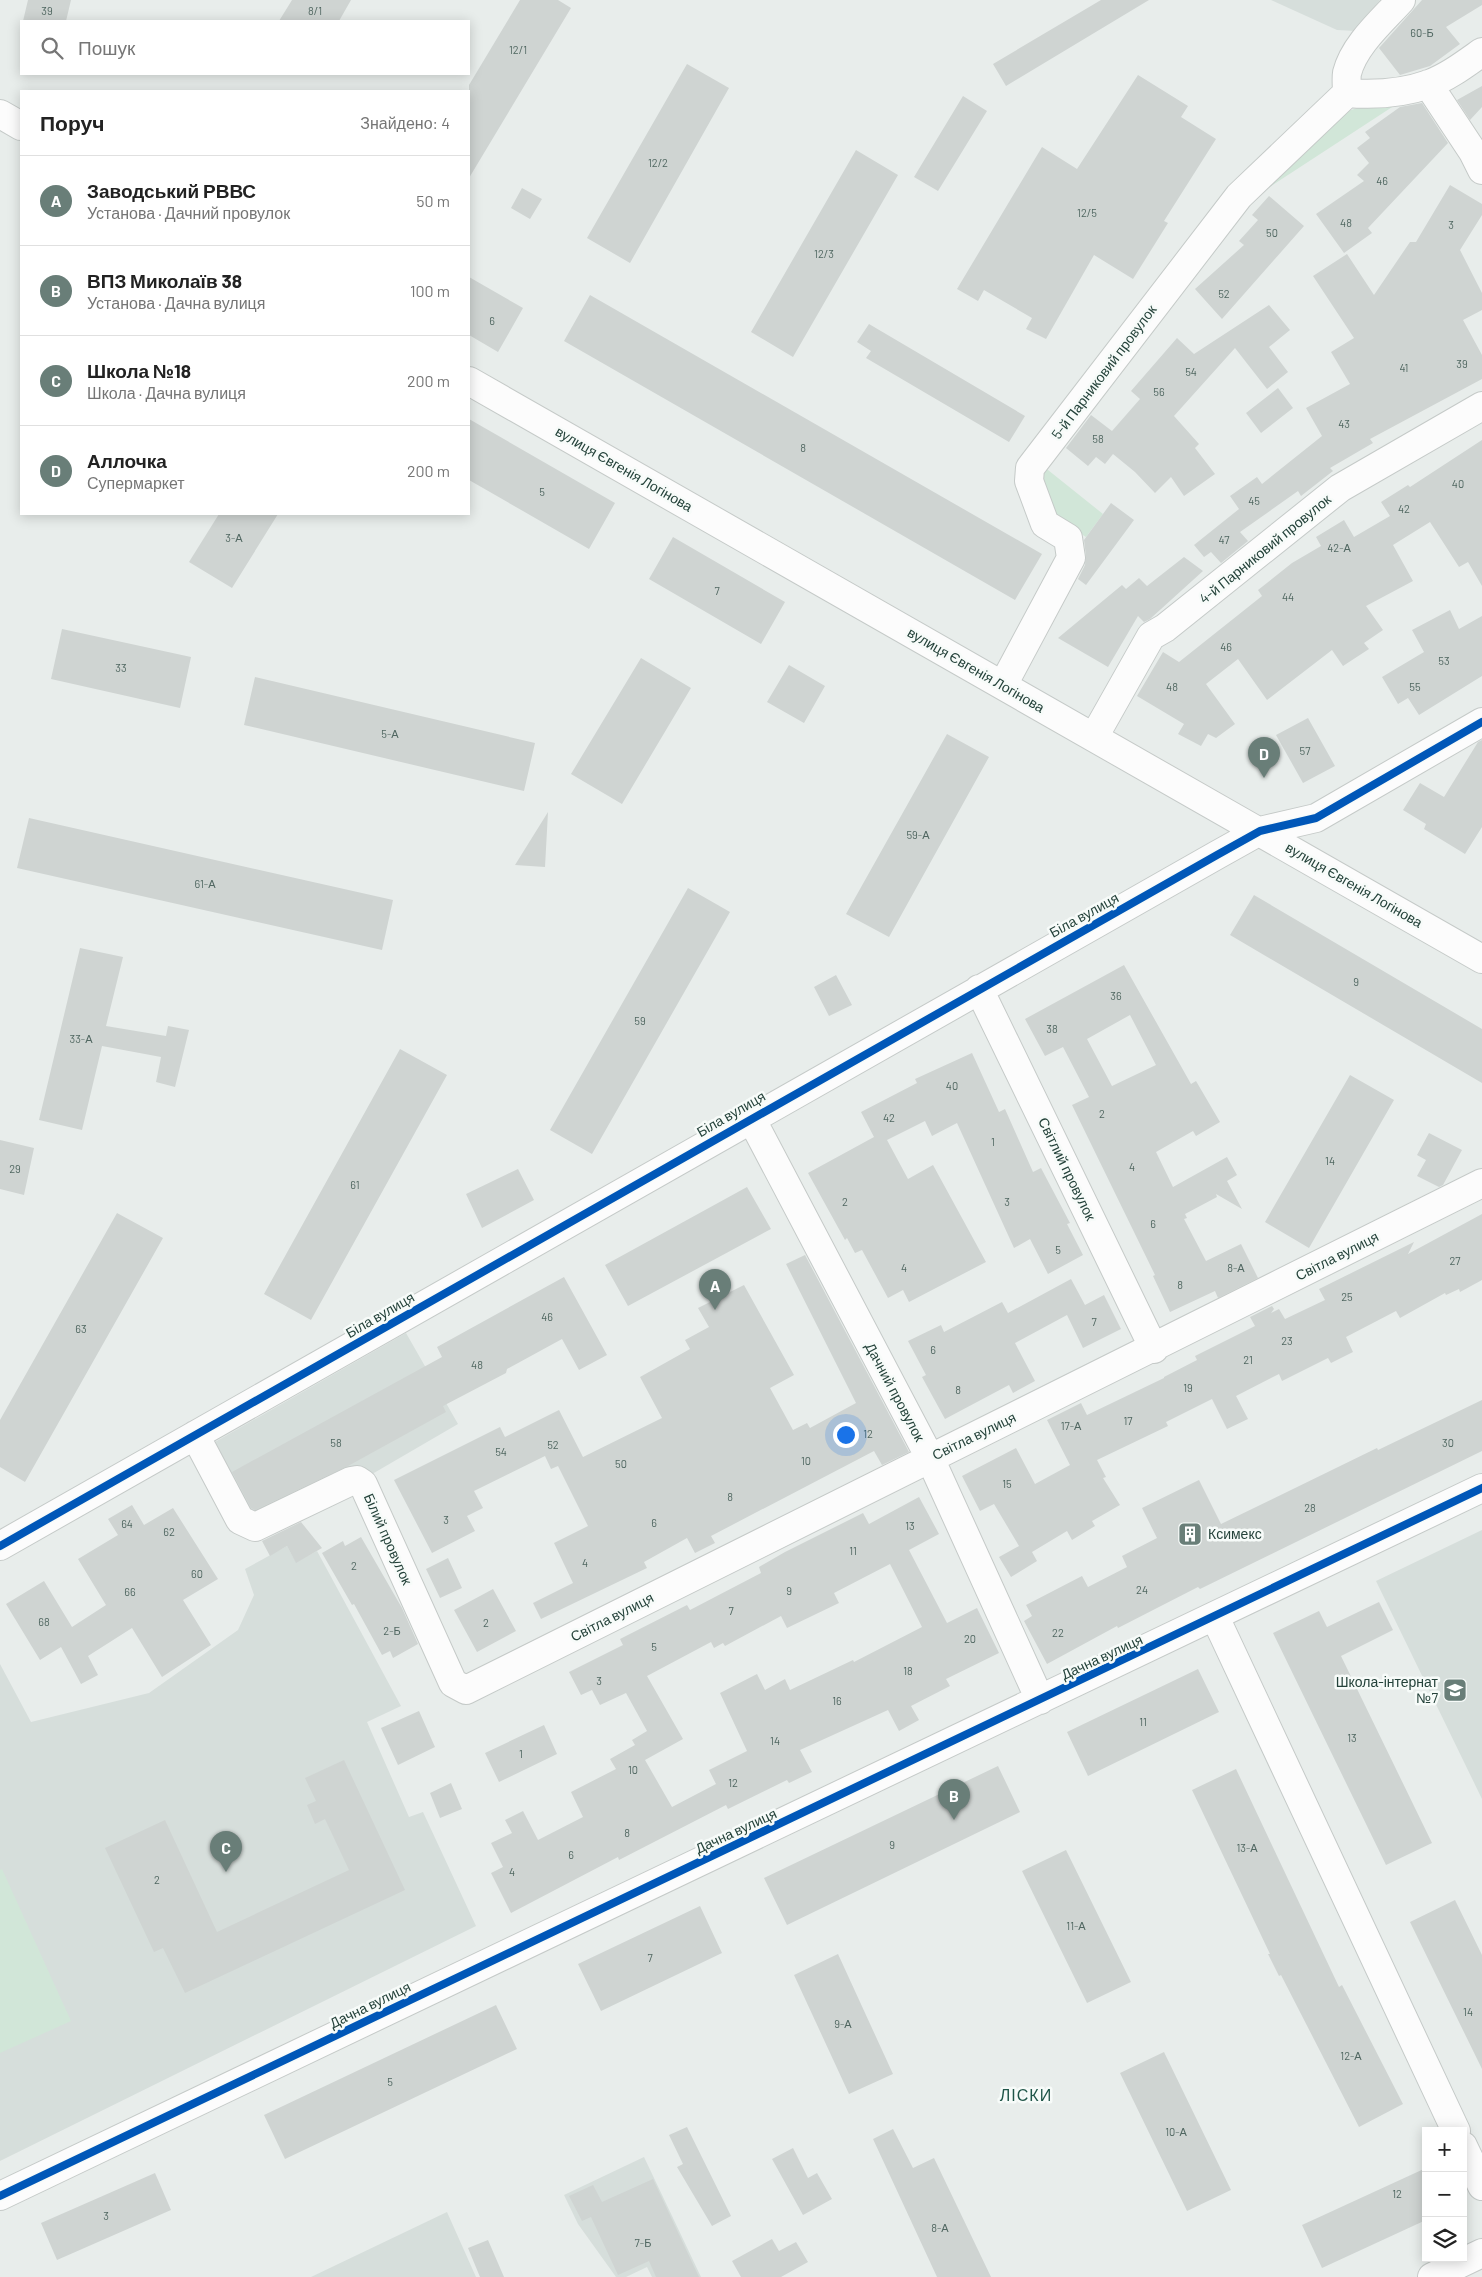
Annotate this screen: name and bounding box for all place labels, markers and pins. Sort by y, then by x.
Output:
pin: D [1248,737,1280,778]
pin: A [699,1269,731,1310]
building icon: Ксимекс [1177,1521,1203,1547]
place label: Ксимекс [1208,1525,1262,1542]
place label: Школа-інтернат №7 [1336,1673,1439,1706]
school or university icon: Школа-інтернат №7 [1442,1677,1468,1703]
pin: B [938,1779,970,1820]
pin: C [210,1831,242,1872]

